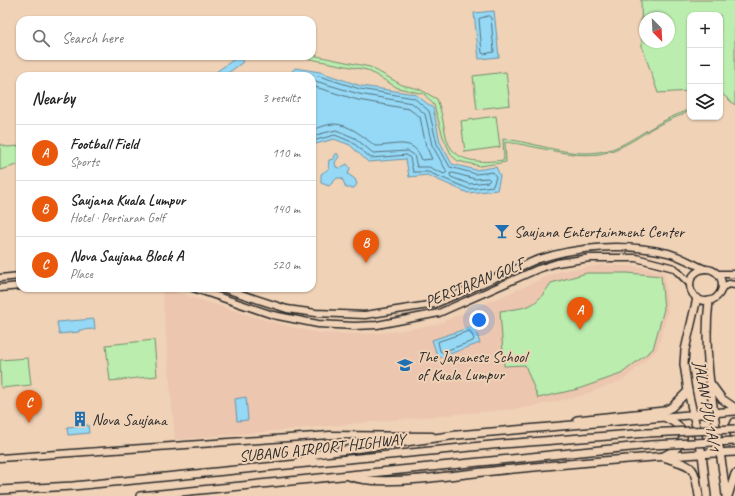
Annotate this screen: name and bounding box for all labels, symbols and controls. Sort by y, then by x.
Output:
north arrow [639,12,675,48]
map controls [687,12,723,120]
button: + [687,12,723,48]
search box [16,16,316,60]
icon: search [30,27,52,49]
text: Search here [62,29,123,48]
button: − [687,48,723,84]
button: layers [687,84,723,120]
text: Nearby [32,88,75,109]
text: 3 results [262,90,300,106]
text: Football Field [70,135,138,154]
text: A [42,145,48,161]
text: 110 m [272,145,300,161]
text: Sports [70,154,99,170]
text: Saujana Kuala Lumpur [70,191,185,210]
text: B [42,201,48,217]
text: 140 m [272,201,300,217]
text: Hotel · Persiaran Golf [70,210,164,226]
bar icon: Saujana Entertainment Center [493,222,511,240]
place label: Saujana Entertainment Center [514,222,686,242]
pin: B [353,230,379,263]
text: Nova Saujana Block A [70,247,183,266]
street label: PERSIARAN GOLF [422,253,530,312]
text: C [42,257,48,273]
text: 520 m [272,257,300,273]
text: Place [70,266,93,282]
pin: A [567,297,593,330]
your location [469,310,489,330]
place label: The Japanese School of Kuala Lumpur [417,347,530,385]
school or university icon: The Japanese School of Kuala Lumpur [396,356,414,374]
street label: JALAN PJU 1A/1 [689,358,725,454]
pin: C [16,390,42,423]
building icon: Nova Saujana [71,410,89,428]
place label: Nova Saujana [92,410,168,430]
street label: SUBANG AIRPORT HIGHWAY [238,429,409,467]

